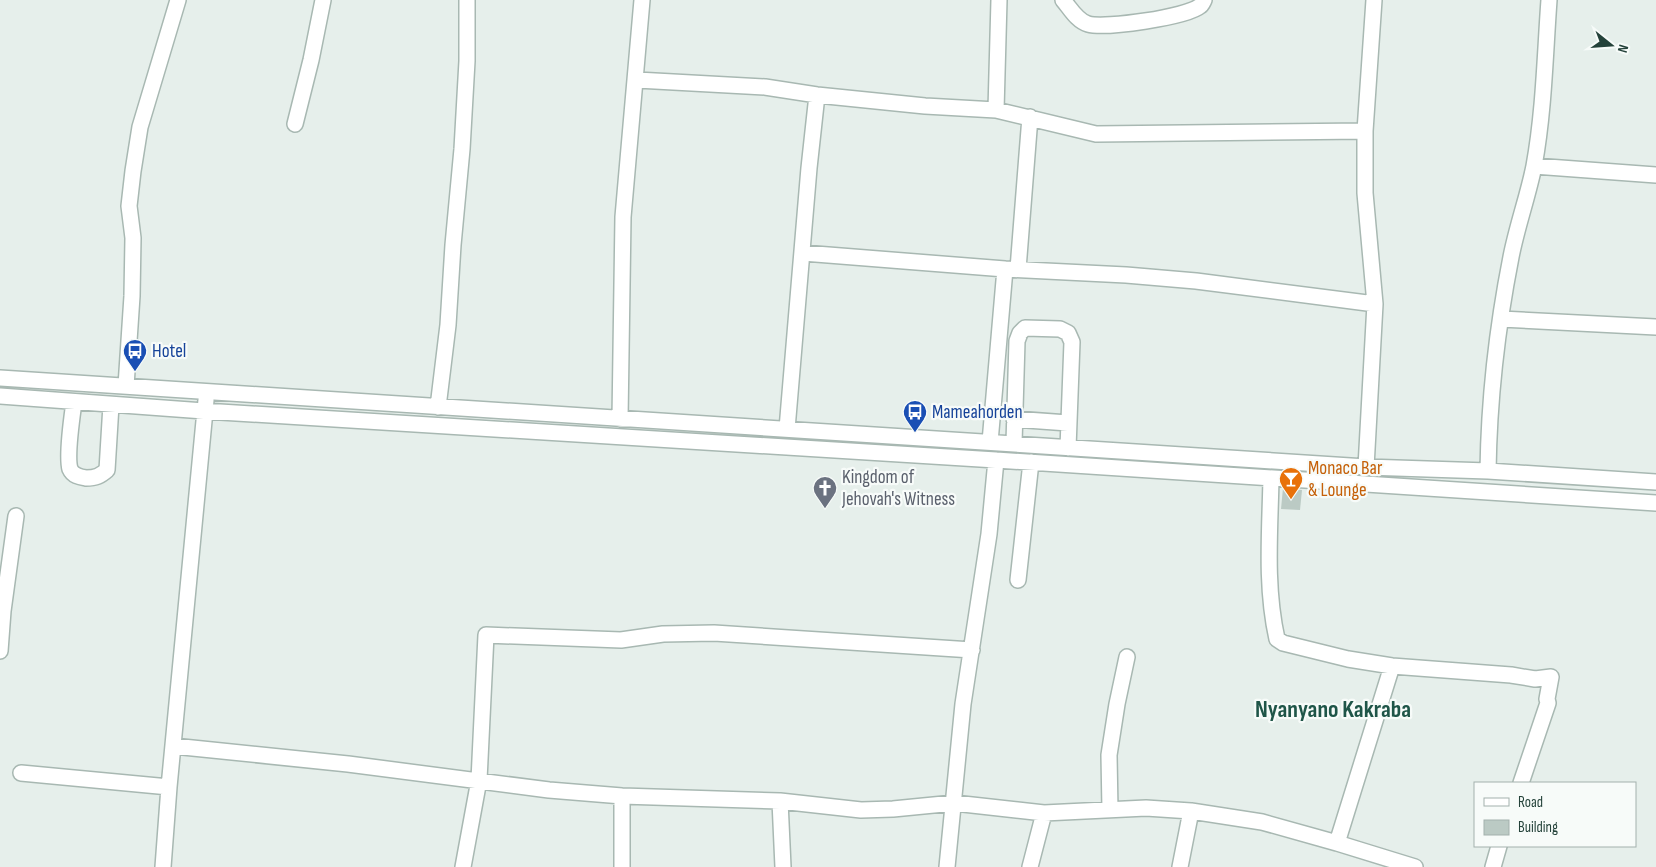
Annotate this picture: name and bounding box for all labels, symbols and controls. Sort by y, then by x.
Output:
north arrow [1586,20,1636,70]
text: N [1614,43,1632,55]
bus stop icon: Hotel [122,338,148,372]
place label: Hotel [152,340,186,363]
bus stop icon: Mameahorden [902,399,928,433]
place label: Mameahorden [932,401,1023,424]
place label: Monaco Bar & Lounge [1308,457,1383,502]
place label: Kingdom of Jehovah's Witness [841,466,955,511]
bar icon: Monaco Bar & Lounge [1278,466,1304,500]
church icon: Kingdom of Jehovah's Witness [812,475,838,509]
district label: Nyanyano Kakraba [1255,695,1411,724]
legend [1474,782,1636,847]
text: Road [1518,793,1543,812]
text: Building [1518,818,1558,837]

